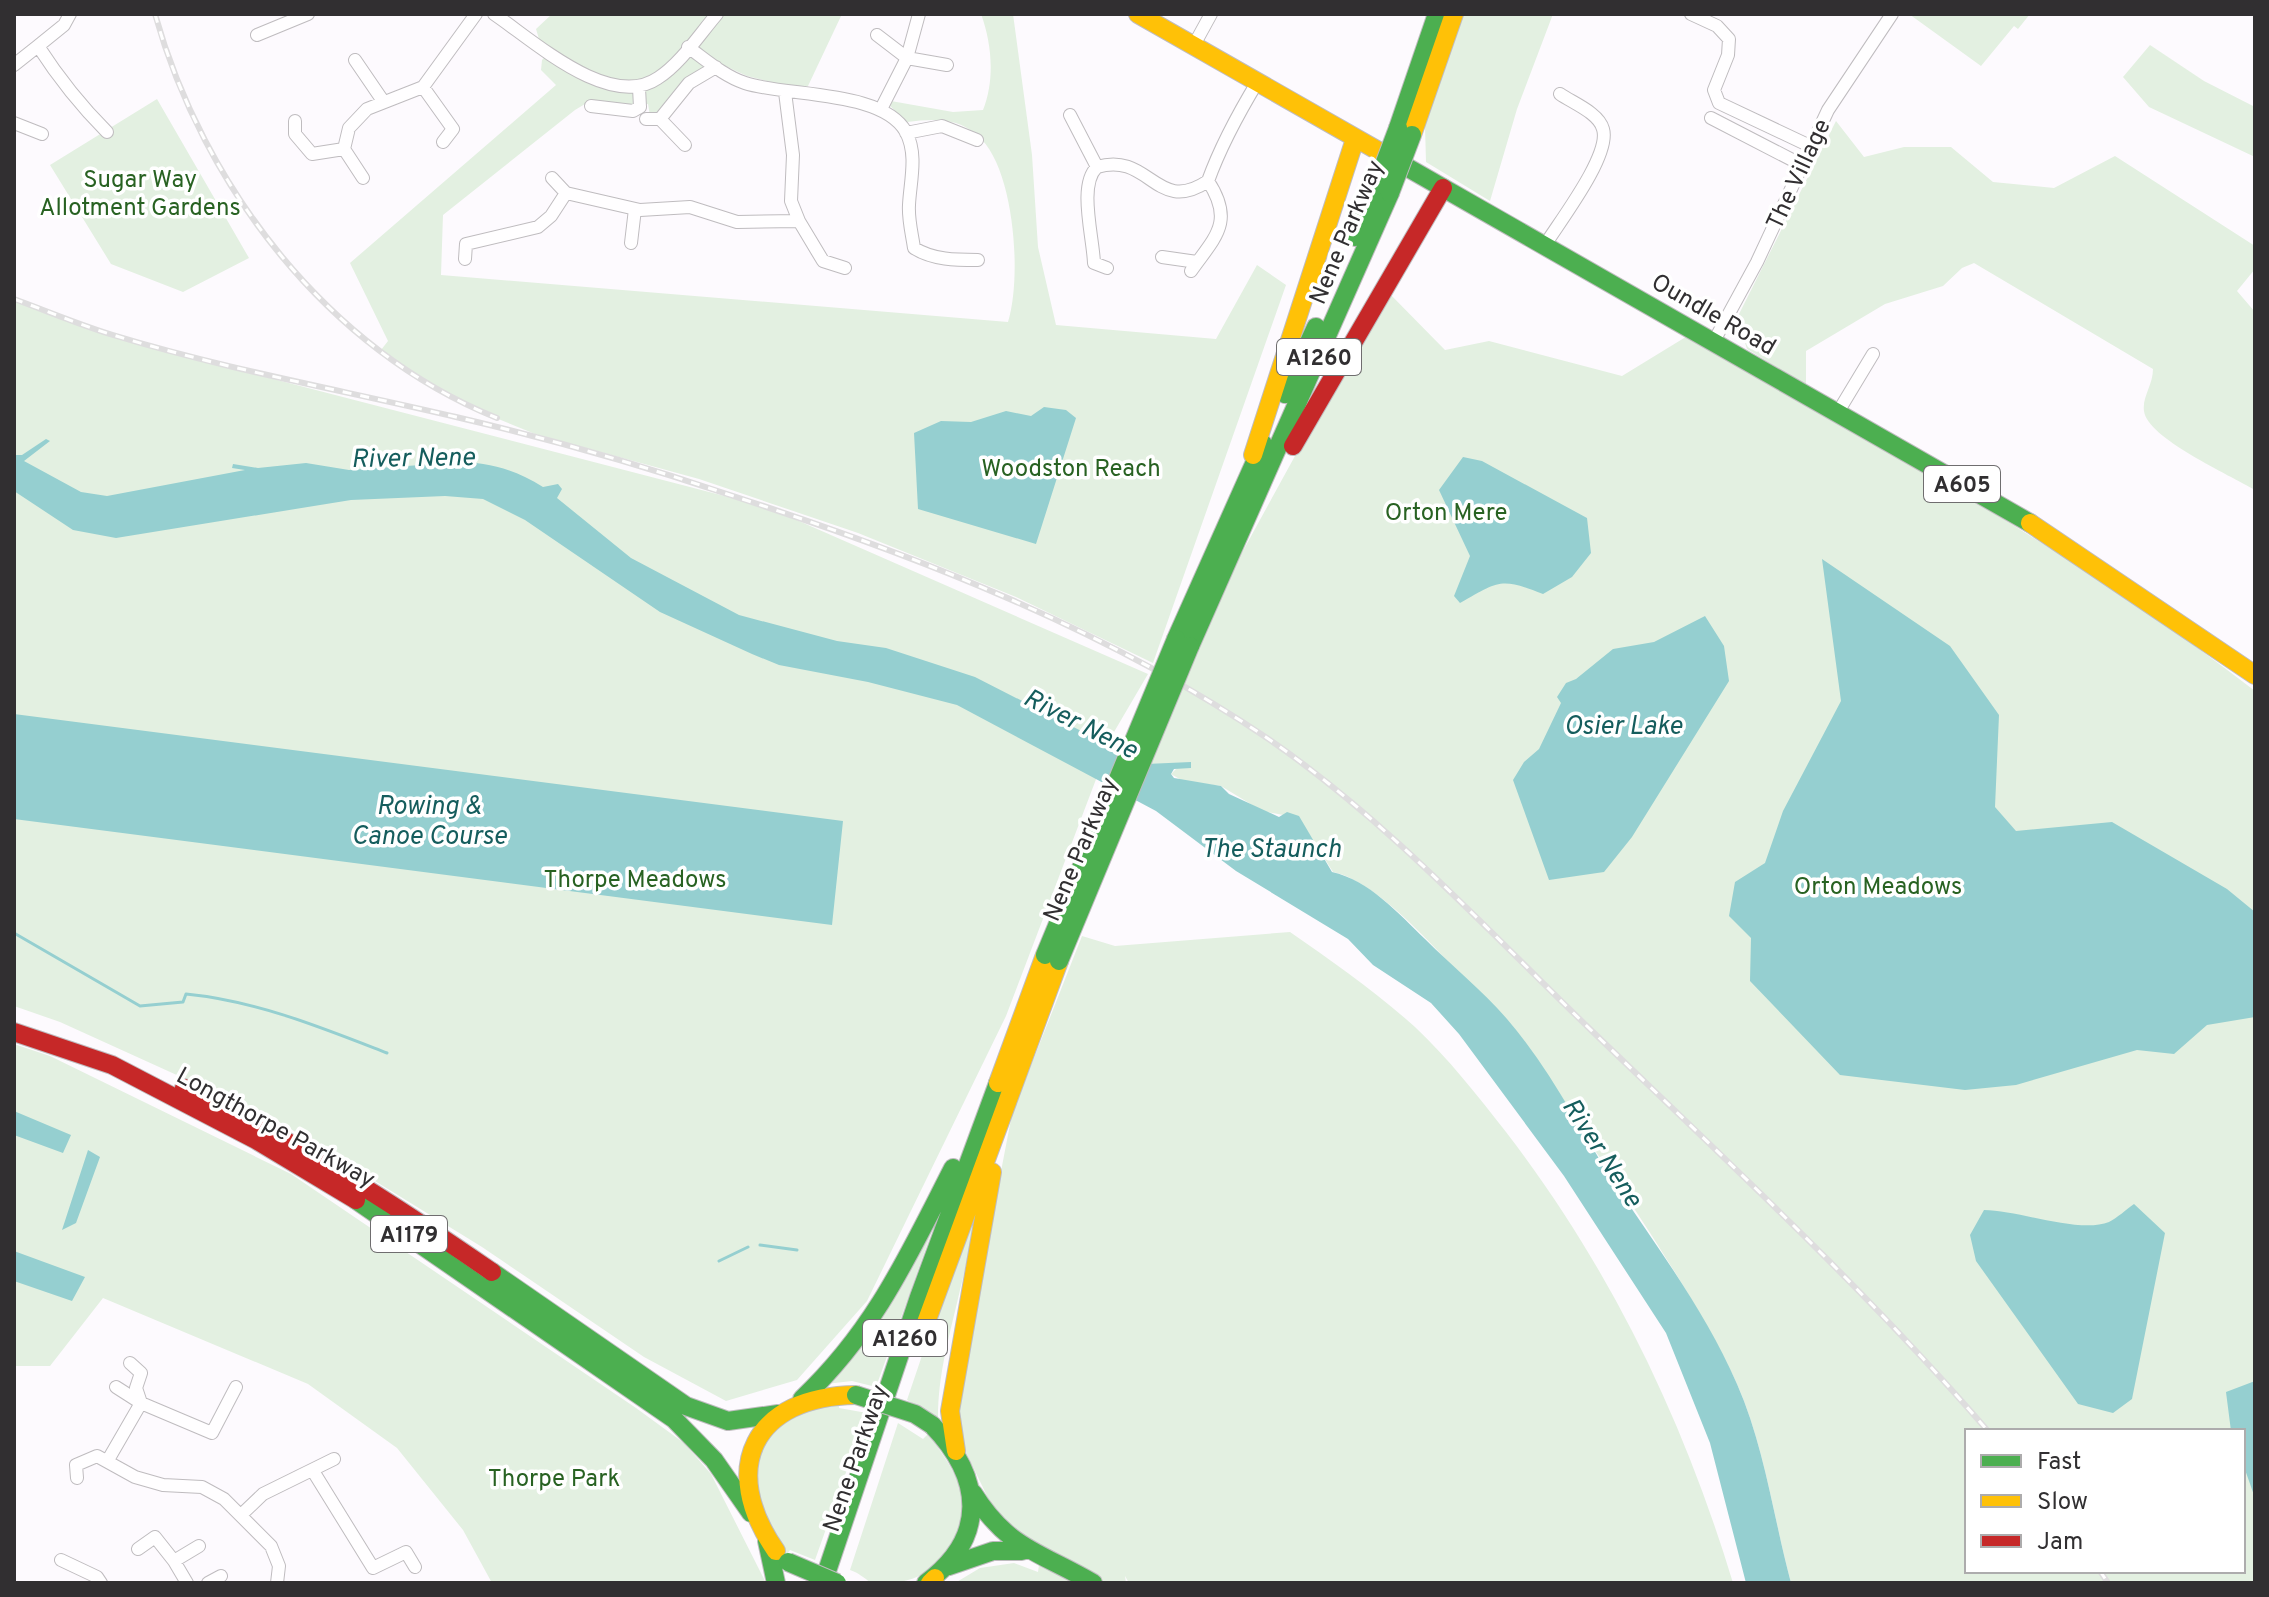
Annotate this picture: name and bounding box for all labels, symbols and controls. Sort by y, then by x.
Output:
street label: The Village [1761,115,1839,235]
street label: Nene Parkway [1304,156,1392,310]
park label: Sugar Way Allotment Gardens [39,166,241,224]
street label: Oundle Road [1645,268,1781,363]
road number: A1260 [1277,339,1361,375]
water label: River Nene [351,442,476,477]
park label: Woodston Reach [981,455,1161,485]
road number: A605 [1924,466,2000,502]
park label: Orton Mere [1385,499,1507,529]
water label: River Nene [1017,682,1143,768]
water label: Osier Lake [1564,711,1683,744]
street label: Nene Parkway [1038,773,1126,927]
water label: Rowing & Canoe Course [351,791,507,854]
water label: The Staunch [1201,834,1341,867]
park label: Thorpe Meadows [544,866,726,896]
park label: Orton Meadows [1794,873,1962,903]
street label: Longthorpe Parkway [170,1062,380,1196]
water label: River Nene [1553,1092,1649,1215]
road number: A1179 [371,1216,447,1252]
road number: A1260 [863,1320,947,1356]
street label: Nene Parkway [818,1381,896,1536]
legend [1965,1429,2245,1573]
text: Fast [2037,1448,2081,1478]
park label: Thorpe Park [488,1465,620,1495]
text: Slow [2037,1488,2088,1518]
text: Jam [2037,1528,2083,1558]

